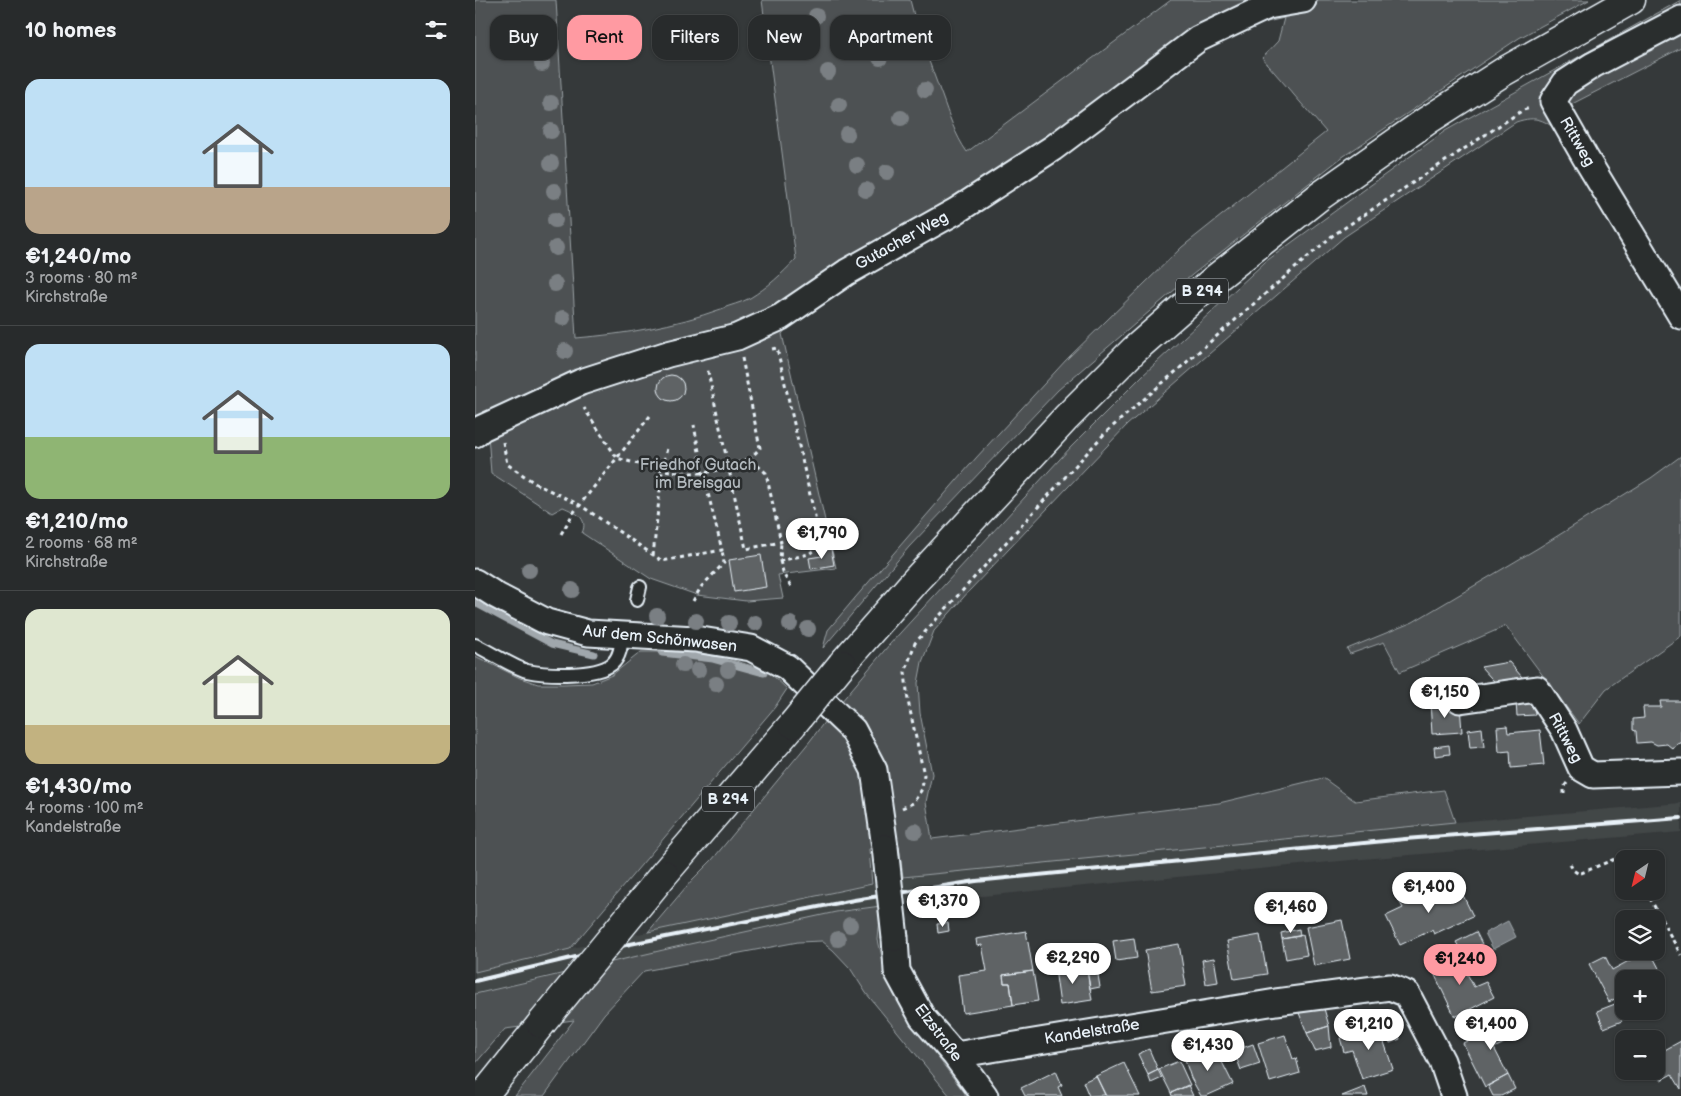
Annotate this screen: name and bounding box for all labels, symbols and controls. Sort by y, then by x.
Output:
chip: Buy [490,15,557,60]
chip: Rent [567,15,642,60]
chip: Filters [652,15,738,60]
chip: New [748,15,820,60]
chip: Apartment [830,15,951,60]
icon: filters [422,16,450,44]
text: 10 homes [25,18,116,43]
icon: home [193,111,283,201]
street label: Rittweg [1555,114,1599,170]
street label: Gutacher Weg [852,208,952,274]
text: €1,240/mo [25,244,131,269]
text: 3 rooms · 80 m² [25,269,138,288]
road number: B 294 [1176,278,1228,304]
text: Kirchstraße [25,288,108,307]
icon: home [193,377,283,467]
park label: Friedhof Gutach im Breisgau [640,456,756,493]
text: €1,210/mo [25,509,128,534]
pin: €1,790 [781,518,863,560]
text: €1,790 [797,524,847,543]
text: 2 rooms · 68 m² [25,534,138,553]
text: Kirchstraße [25,553,108,572]
street label: Auf dem Schönwasen [582,621,738,657]
icon: home [193,642,283,732]
pin: €1,150 [1404,676,1486,719]
text: €1,150 [1421,683,1469,702]
street label: Rittweg [1544,710,1586,766]
text: €1,430/mo [25,774,132,799]
road number: B 294 [702,786,754,812]
text: 4 rooms · 100 m² [25,799,144,818]
text: Kandelstraße [25,818,121,837]
north arrow [1615,850,1665,900]
map controls [1615,850,1665,1080]
pin: €1,400 [1388,872,1470,914]
text: €1,400 [1403,878,1455,897]
pin: €1,370 [902,886,984,928]
text: €1,370 [918,892,968,911]
pin: €1,460 [1250,892,1332,934]
text: €1,460 [1265,898,1317,917]
button: layers [1615,910,1665,960]
pin: €2,290 [1032,942,1114,985]
pin: €1,240 [1419,944,1501,986]
text: €2,290 [1046,949,1100,968]
text: €1,240 [1435,950,1485,969]
button: + [1615,970,1665,1020]
street label: Elzstraße [910,1000,966,1066]
pin: €1,210 [1328,1008,1410,1051]
pin: €1,400 [1450,1008,1532,1051]
street label: Kandelstraße [1043,1015,1141,1049]
text: €1,210 [1345,1015,1393,1034]
text: €1,400 [1465,1015,1517,1034]
pin: €1,430 [1167,1030,1249,1072]
button: − [1615,1030,1665,1080]
text: €1,430 [1182,1036,1234,1055]

